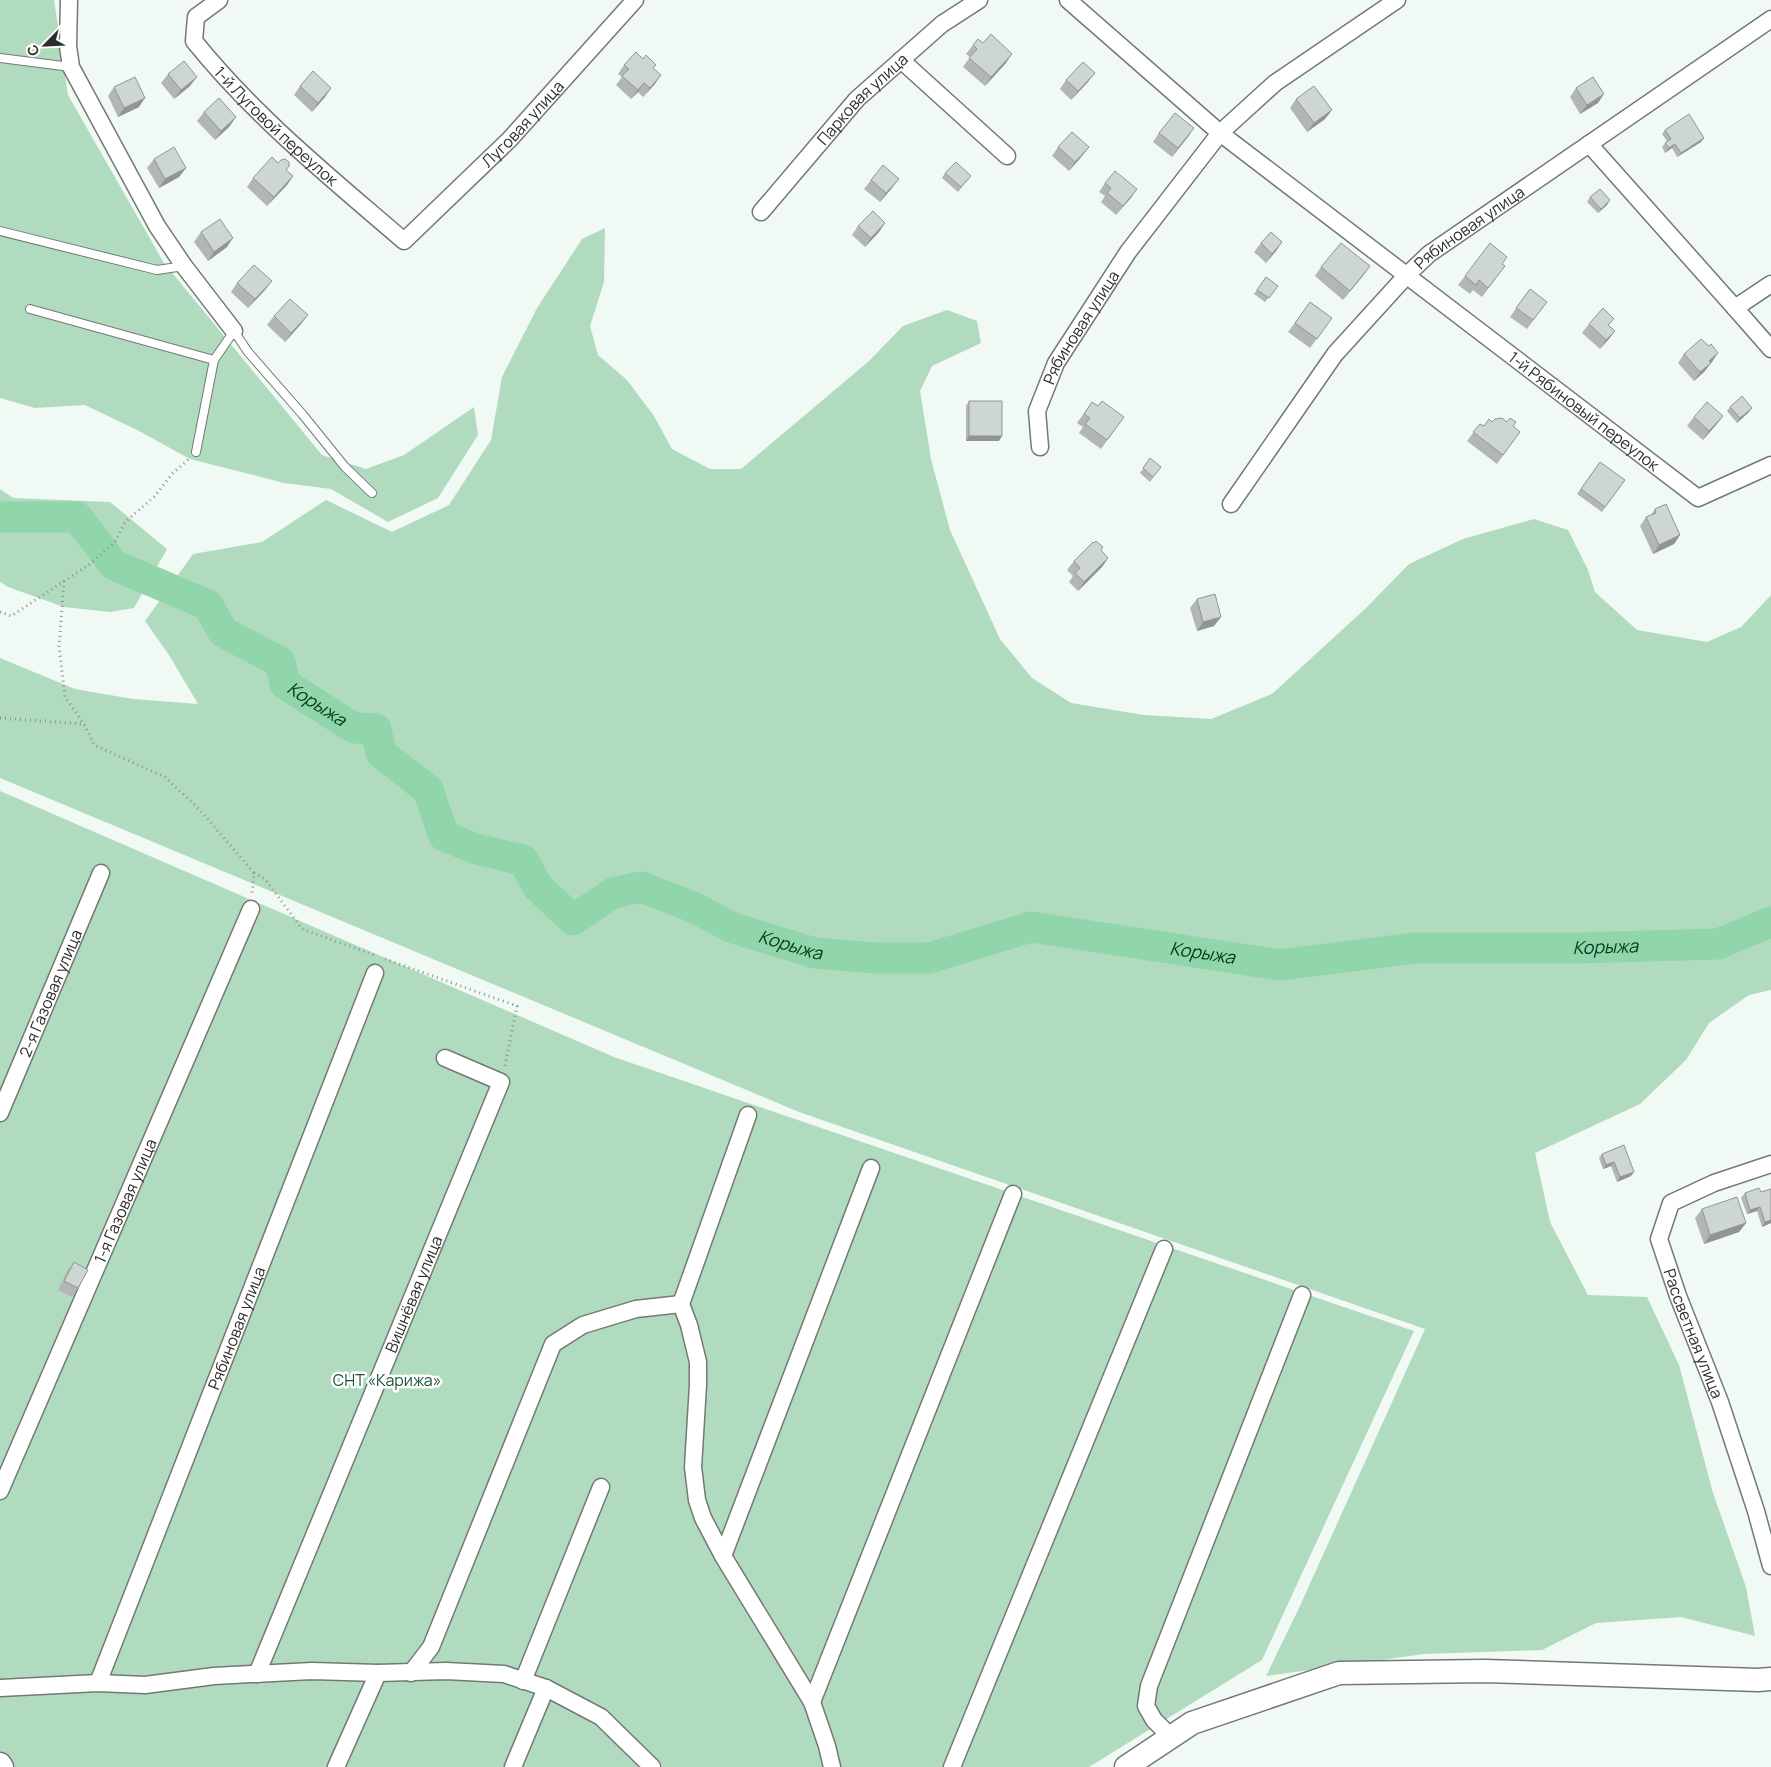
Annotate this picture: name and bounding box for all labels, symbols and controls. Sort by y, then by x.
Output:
north arrow [20,20,70,70]
text: С [22,42,43,59]
street label: Парковая улица [812,48,913,150]
street label: 1-й Луговой переулок [209,61,344,191]
street label: Луговая улица [477,76,569,172]
street label: Рябиновая улица [1409,181,1529,274]
street label: Рябиновая улица [1038,266,1124,388]
street label: 1-й Рябиновый переулок [1504,346,1665,476]
water label: Корыжа [283,676,352,732]
water label: Корыжа [756,923,824,965]
street label: 2-я Газовая улица [14,926,87,1060]
water label: Корыжа [1573,933,1639,959]
water label: Корыжа [1168,935,1238,969]
street label: 1-я Газовая улица [89,1135,162,1267]
street label: Вишнёвая улица [380,1232,448,1356]
street label: Рябиновая улица [202,1263,270,1393]
street label: Рассветная улица [1659,1266,1728,1402]
park label: СНТ «Карижа» [333,1369,441,1391]

